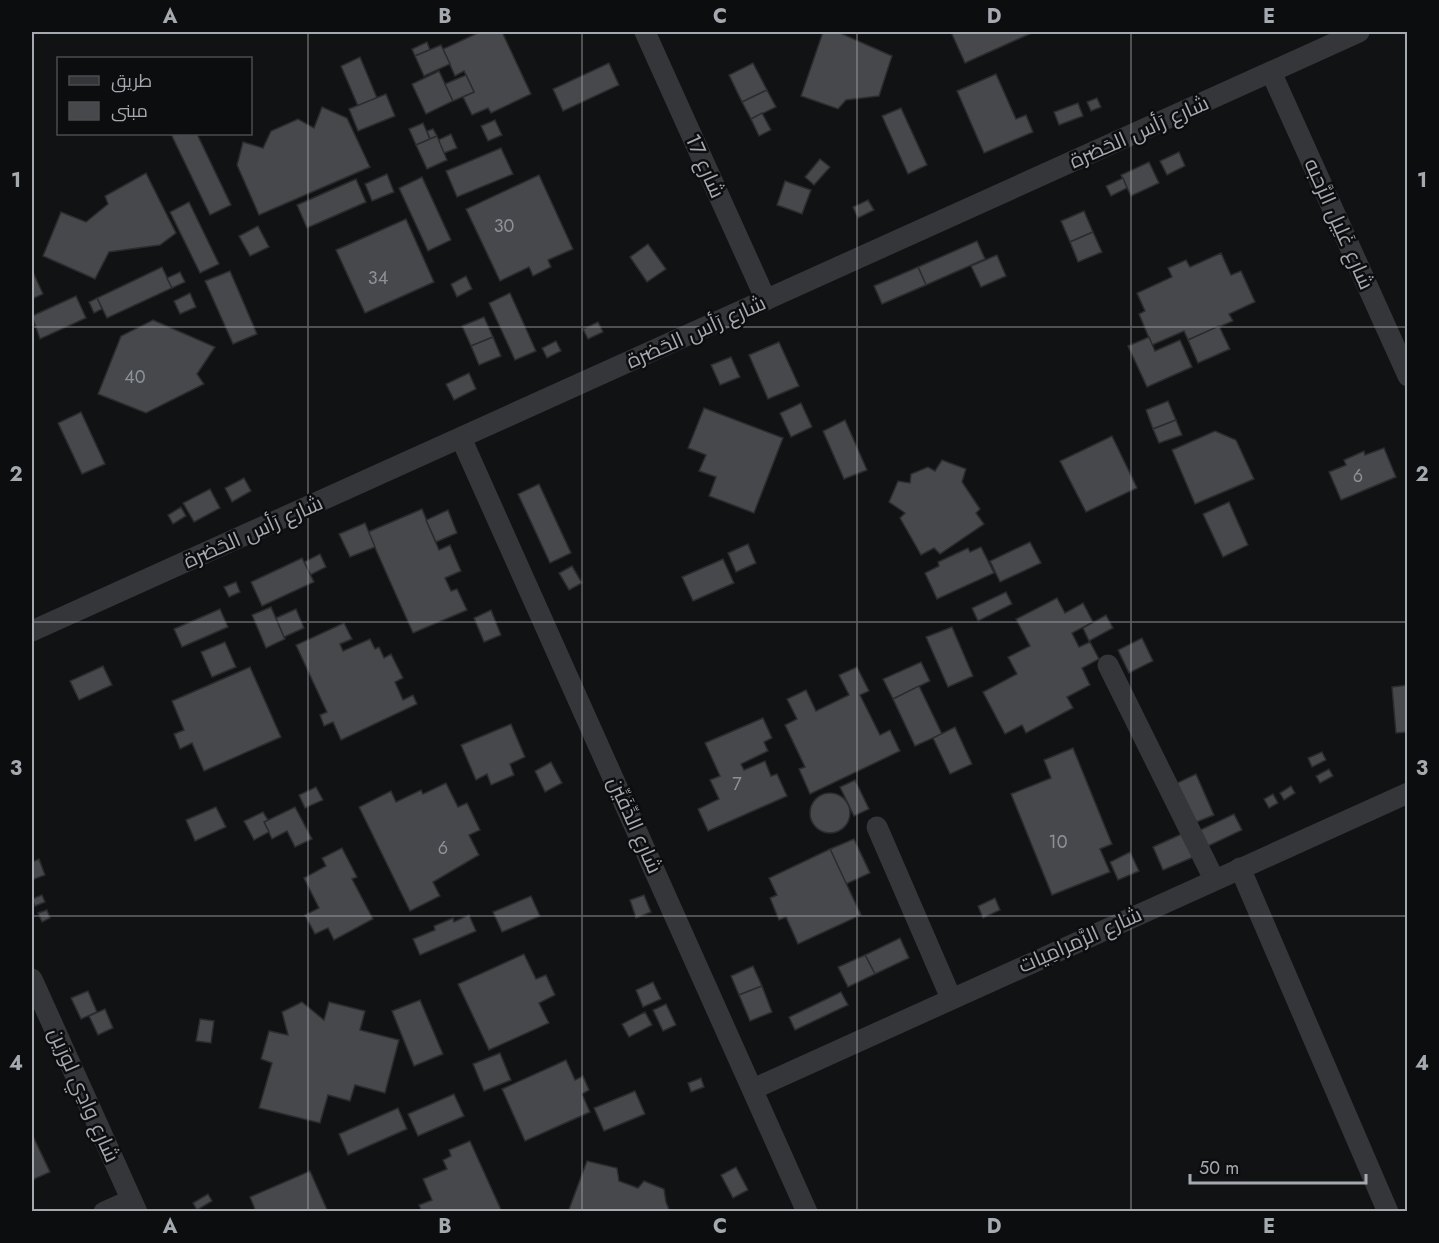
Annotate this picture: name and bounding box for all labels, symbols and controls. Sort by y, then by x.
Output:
text: A [162,2,178,31]
text: B [438,2,452,31]
text: C [713,2,727,31]
text: D [987,2,1001,31]
text: E [1263,2,1275,31]
legend [57,57,252,135]
text: طريق [111,68,152,94]
street label: شارع رَأس الحَضرة [1065,88,1213,176]
text: مبنى [111,98,148,124]
street label: شارع 17 [678,129,732,203]
street label: شارع غَلِيل الرَّحبه [1297,154,1381,294]
text: 1 [11,166,21,195]
text: 1 [1417,166,1427,195]
house number: 30 [494,213,515,239]
house number: 34 [368,265,388,291]
street label: شارع رَأس الحَضرة [622,288,770,376]
house number: 40 [124,364,146,390]
text: 2 [9,460,23,489]
text: 2 [1415,460,1429,489]
house number: 6 [1353,463,1363,489]
street label: شارع رَأس الحَضرة [179,488,327,576]
text: 3 [10,754,22,783]
text: 3 [1416,754,1428,783]
house number: 7 [732,771,742,797]
street label: شارع الدِّفَيِّن [600,772,670,878]
house number: 10 [1049,829,1068,855]
house number: 6 [438,835,448,861]
street label: شارع الرَّمرامِيات [1013,899,1147,981]
street label: شارع وادِي لورَين [40,1023,127,1168]
text: 4 [9,1049,23,1078]
text: 4 [1415,1049,1429,1078]
scale bar [1190,1147,1366,1185]
text: 50 m [1199,1155,1239,1181]
text: A [162,1212,178,1241]
text: B [438,1212,452,1241]
text: C [713,1212,727,1241]
text: D [987,1212,1001,1241]
text: E [1263,1212,1275,1241]

